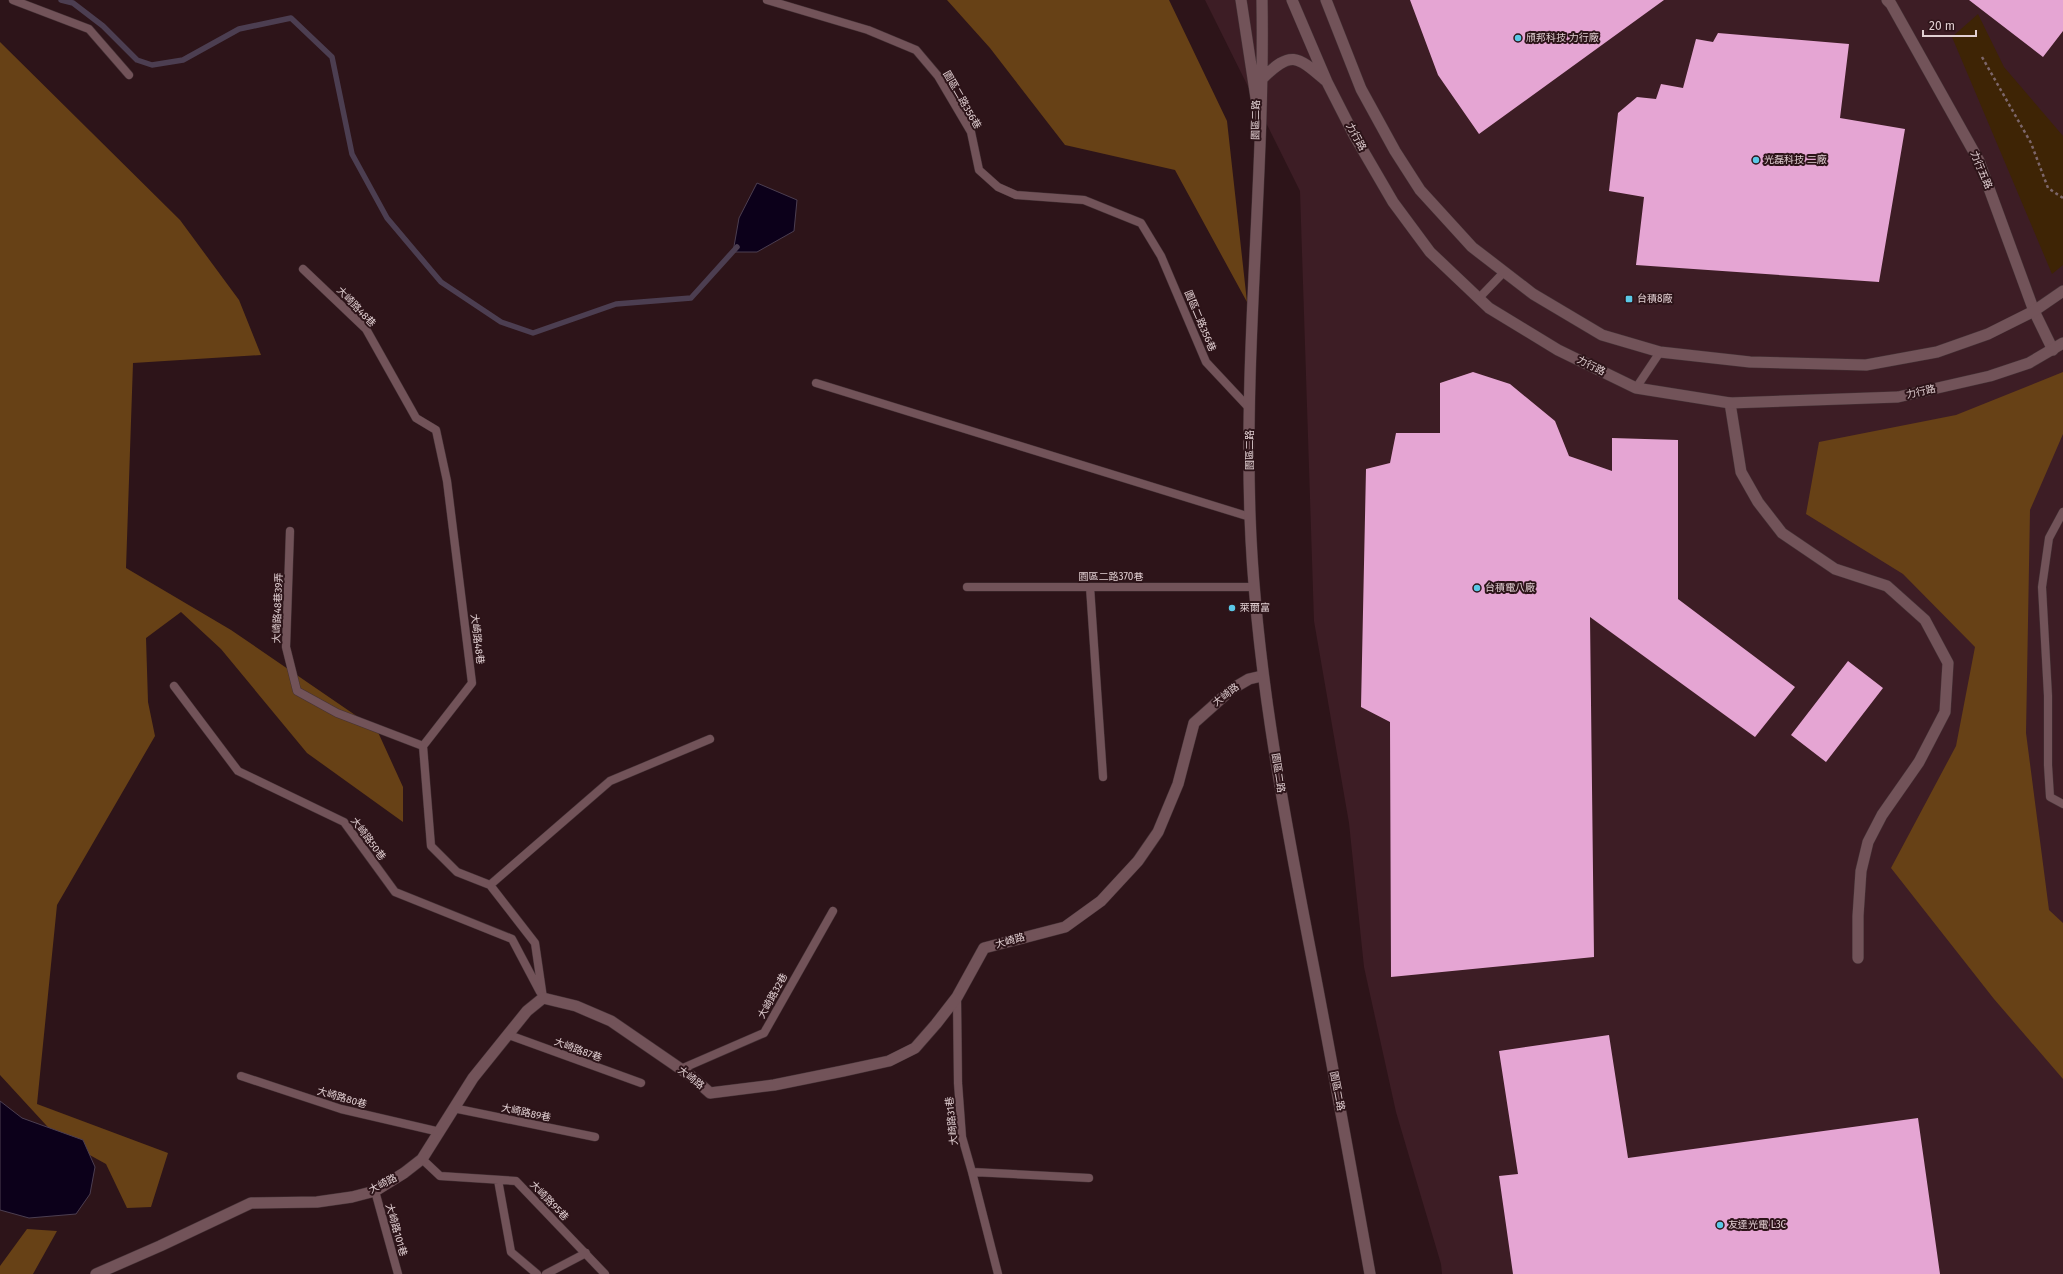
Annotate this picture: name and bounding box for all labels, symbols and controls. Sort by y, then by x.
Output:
scale bar [1923,12,1976,38]
text: 20 m [1929,19,1955,33]
place label: 頎邦科技 力行廠 [1526,32,1599,44]
marker: 頎邦科技 力行廠 [1513,33,1523,43]
street label: 園區二路356巷 [940,69,984,131]
street label: 園區二路 [1250,100,1262,140]
street label: 力行路 [1343,121,1369,153]
street label: 力行五路 [1968,149,1994,191]
place label: 光磊科技 二廠 [1764,154,1827,166]
marker: 光磊科技 二廠 [1751,155,1761,165]
street label: 大崎路48巷 [334,285,378,329]
street label: 園區二路356巷 [1182,289,1218,353]
place label: 台積8廠 [1637,293,1673,305]
marker: 台積8廠 [1624,294,1634,304]
street label: 力行路 [1575,354,1607,378]
street label: 力行路 [1905,383,1937,401]
street label: 園區二路 [1244,430,1256,470]
street label: 園區二路370巷 [1079,571,1143,583]
street label: 大崎路48巷39弄 [271,572,285,644]
place label: 台積電八廠 [1485,582,1535,594]
marker: 台積電八廠 [1472,583,1482,593]
place label: 萊爾富 [1240,602,1270,614]
marker: 萊爾富 [1227,603,1237,613]
street label: 大崎路48巷 [468,613,486,665]
street label: 大崎路 [1210,681,1242,709]
street label: 園區二路 [1269,752,1287,794]
street label: 大崎路50巷 [348,815,388,863]
street label: 大崎路 [994,931,1026,951]
street label: 大崎路32巷 [756,971,790,1021]
street label: 大崎路87巷 [553,1036,603,1064]
street label: 大崎路 [675,1064,707,1092]
street label: 園區二路 [1327,1070,1347,1112]
street label: 大崎路80巷 [316,1085,368,1111]
street label: 大崎路31巷 [943,1096,961,1146]
street label: 大崎路89巷 [500,1102,552,1124]
street label: 大崎路 [367,1172,399,1196]
street label: 大崎路95巷 [527,1179,571,1223]
street label: 大崎路101巷 [383,1202,409,1258]
place label: 友達光電 L3C [1728,1219,1787,1231]
marker: 友達光電 L3C [1715,1220,1725,1230]

